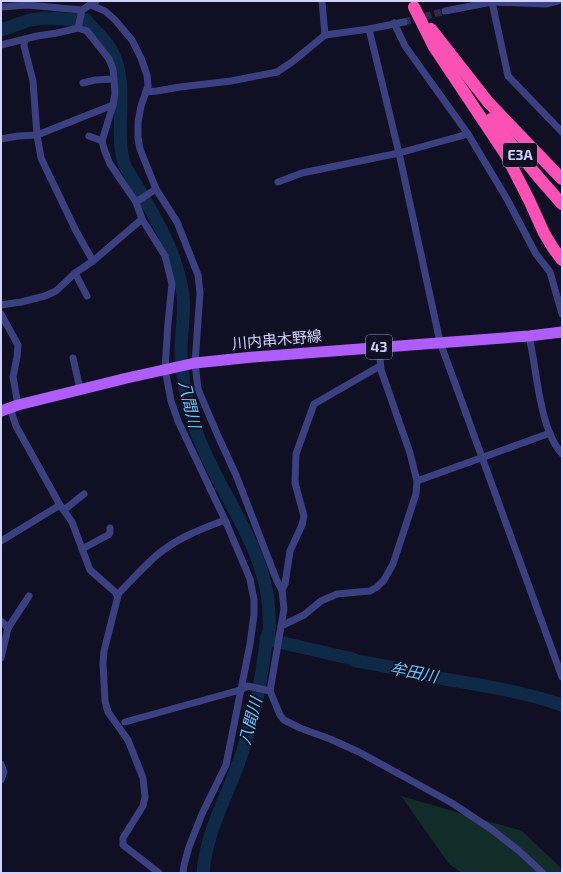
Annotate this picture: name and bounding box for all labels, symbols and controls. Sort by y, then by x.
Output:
road number: E3A [503,143,537,167]
street label: 川内串木野線 [231,326,323,352]
road number: 43 [366,335,392,359]
water label: 八間川 [176,378,206,431]
water label: 牟田川 [389,658,441,686]
water label: 八間川 [234,693,265,747]

